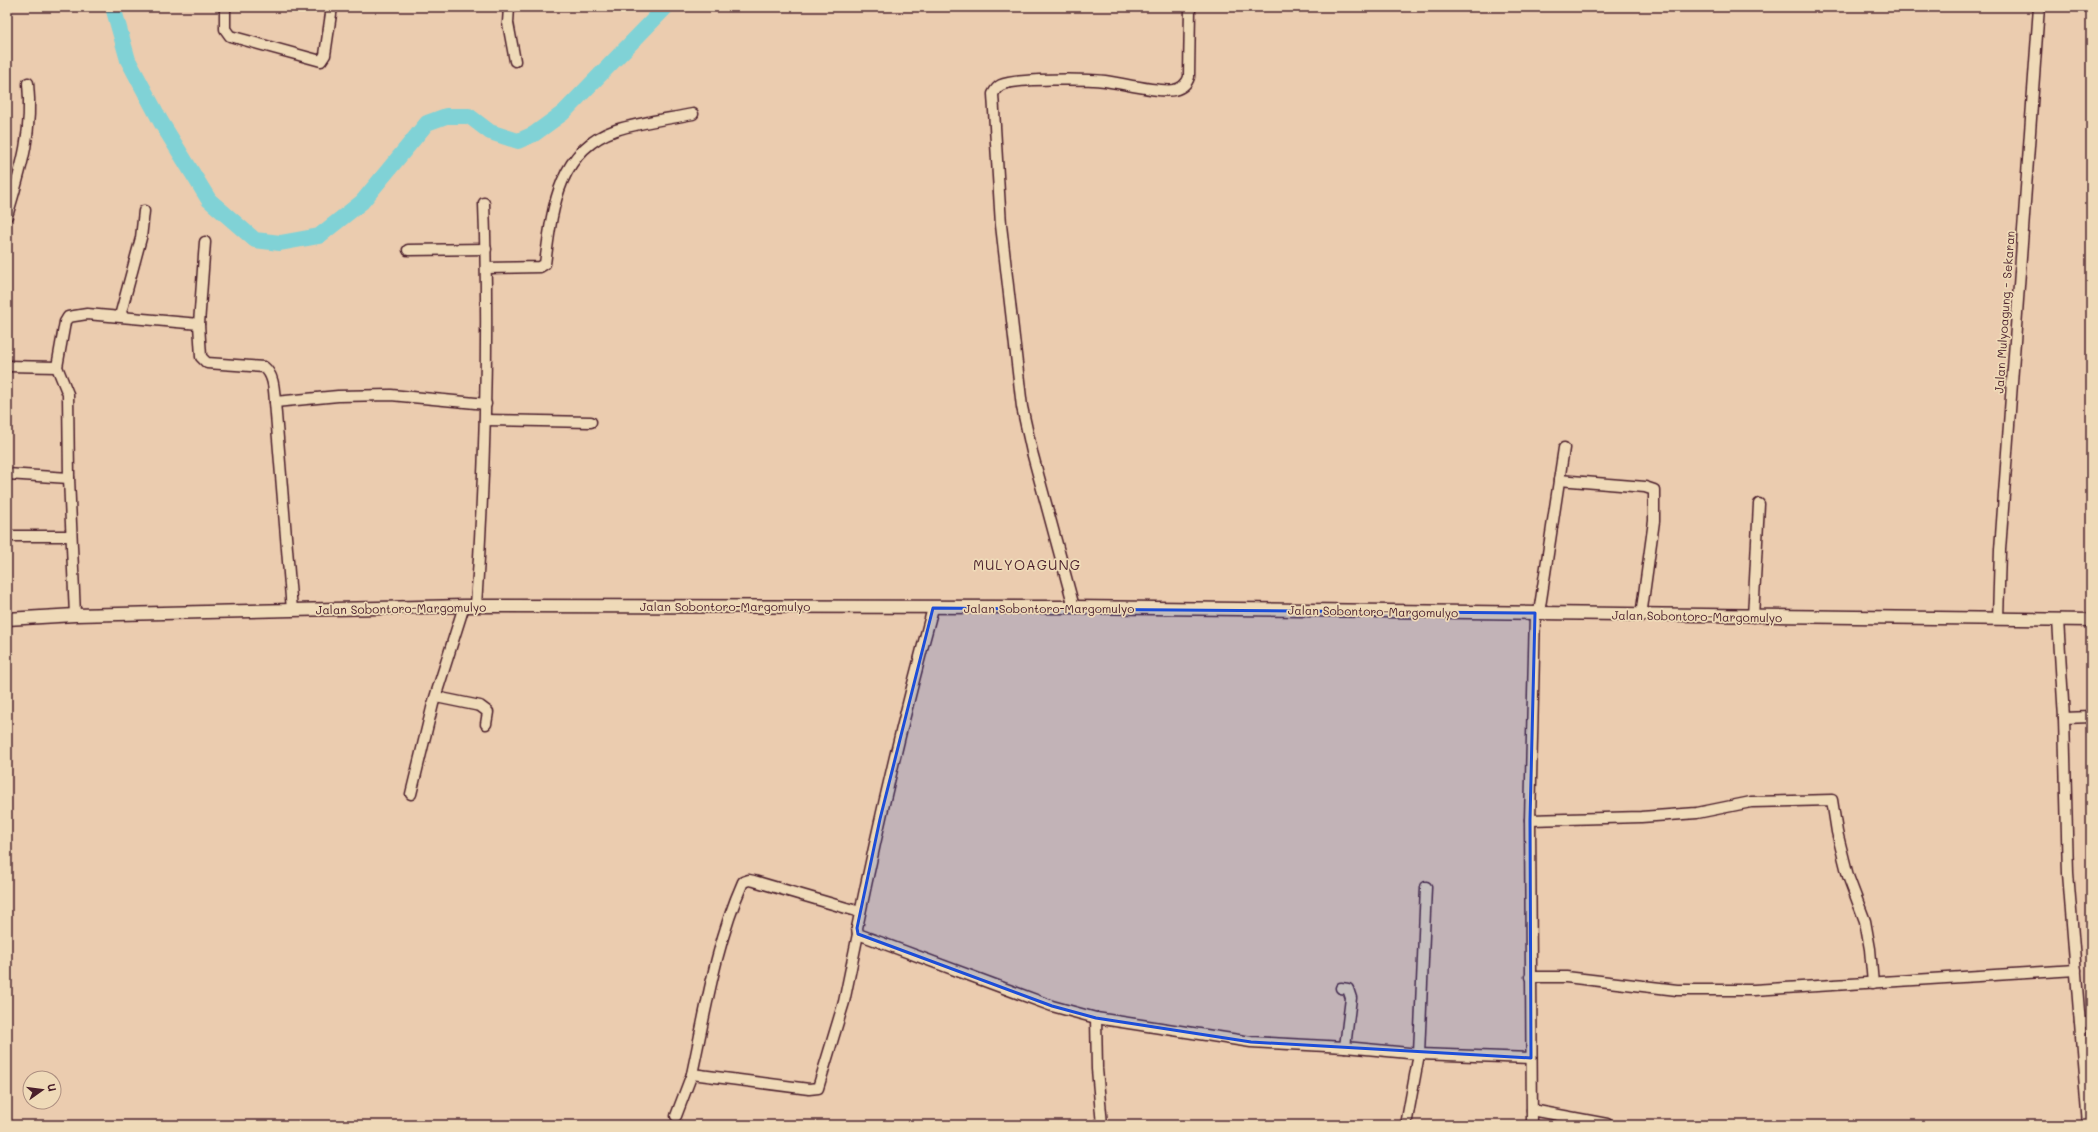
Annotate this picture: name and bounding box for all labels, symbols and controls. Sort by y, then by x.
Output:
street label: Jalan Mulyoagung - Sekaran [1990,230,2018,394]
district label: MULYOAGUNG [973,555,1081,574]
street label: Jalan Sobontoro-Margomulyo [640,598,810,614]
street label: Jalan Sobontoro-Margomulyo [316,599,486,617]
street label: Jalan Sobontoro-Margomulyo [964,600,1134,616]
street label: Jalan Sobontoro-Margomulyo [1288,602,1458,620]
street label: Jalan Sobontoro-Margomulyo [1612,607,1782,625]
north arrow [22,1070,62,1110]
text: U [44,1082,60,1093]

